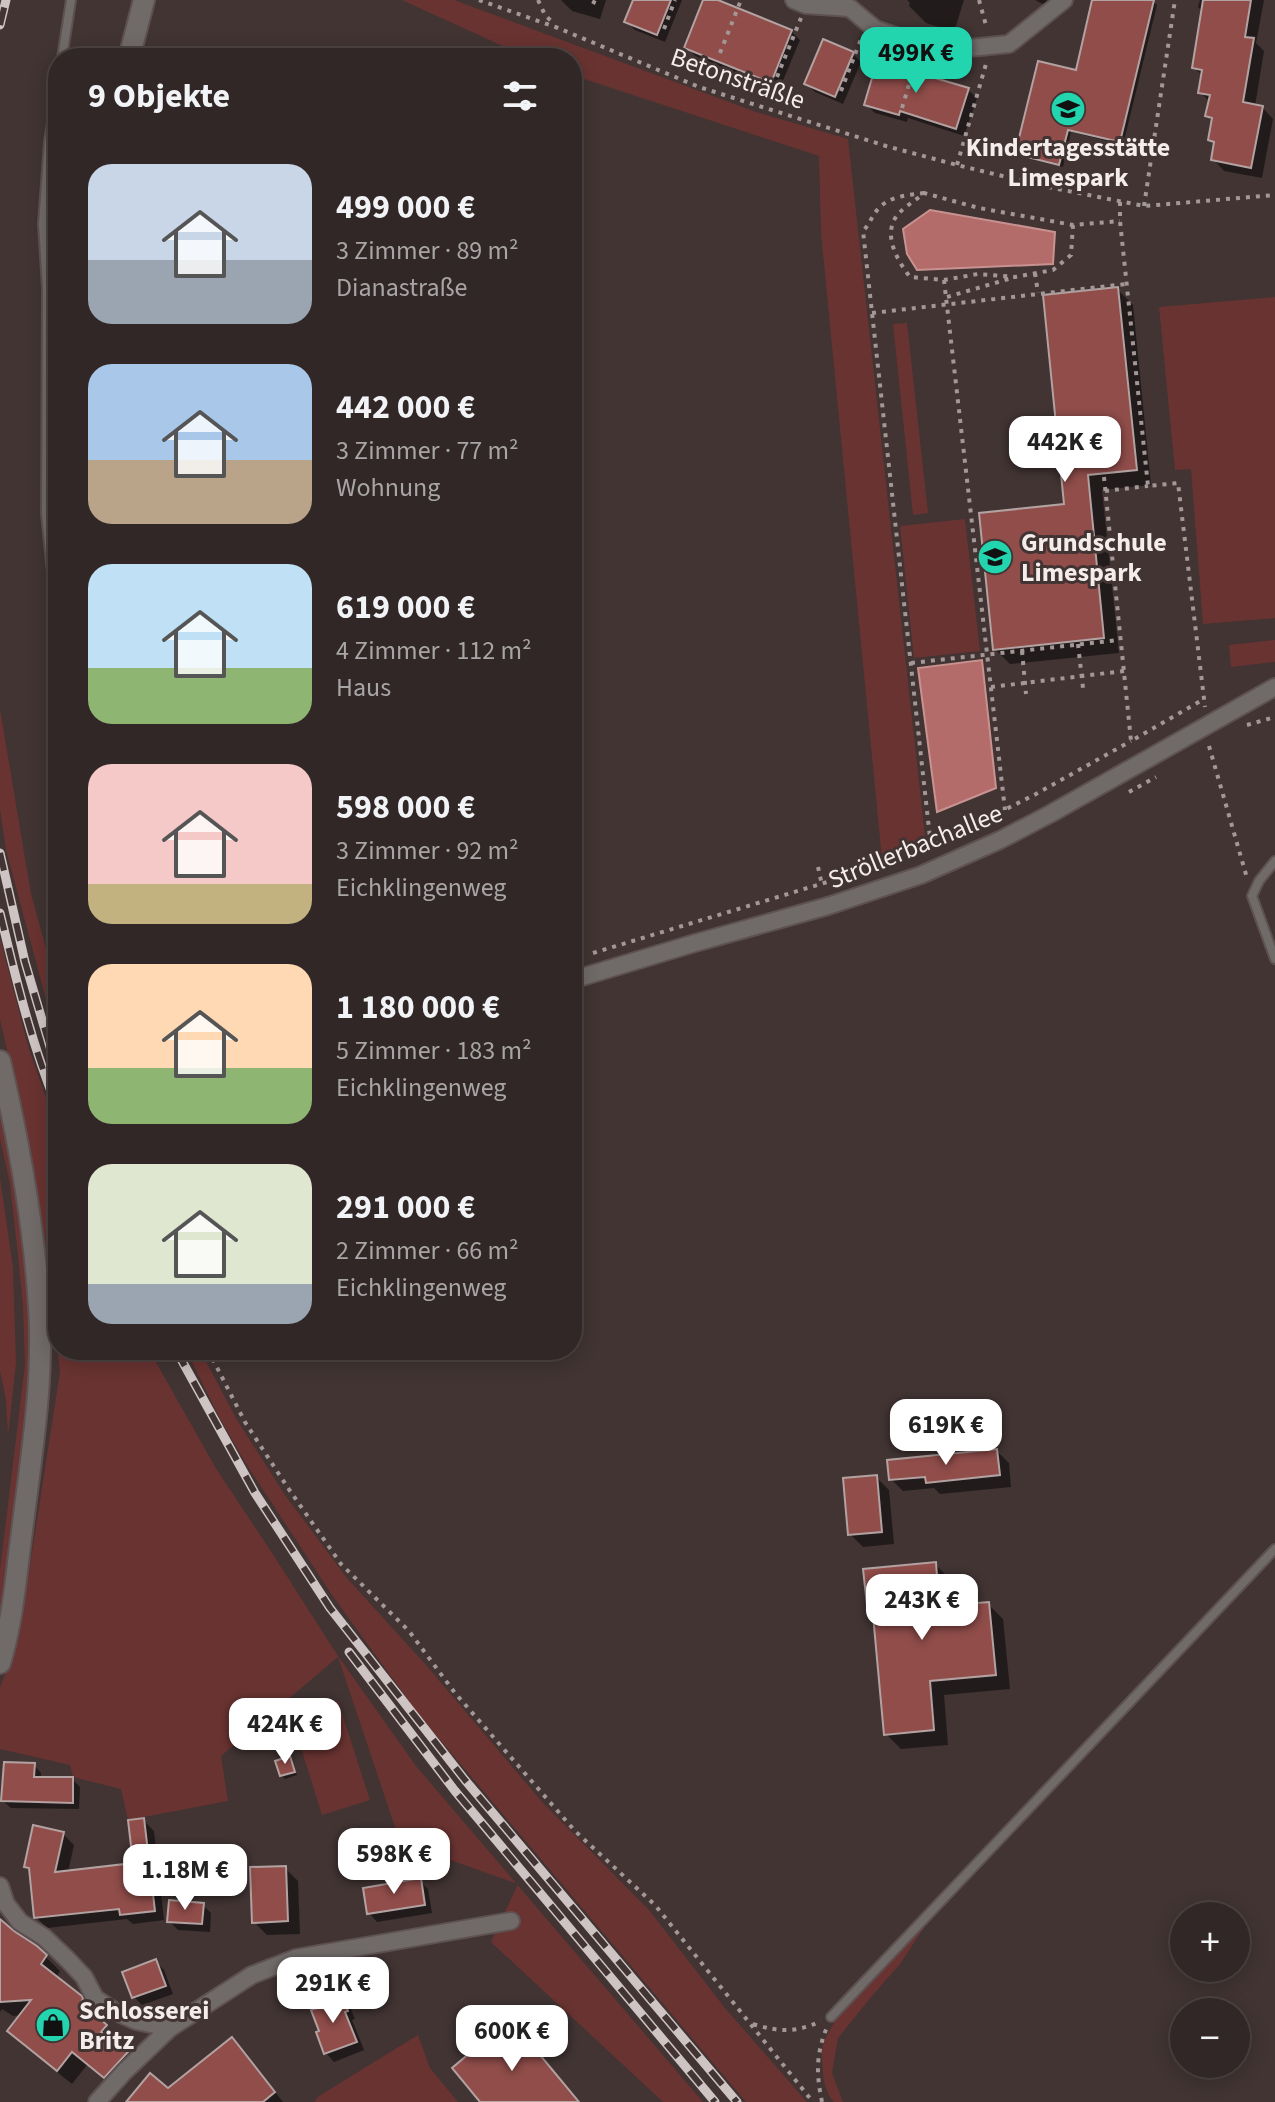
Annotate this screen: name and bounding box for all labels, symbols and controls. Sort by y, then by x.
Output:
pin: 499K € [851,27,981,95]
text: 499K € [878,34,954,71]
street label: Betonsträßle [666,38,810,119]
text: 9 Objekte [88,72,230,121]
icon: filters [498,74,542,118]
school or university icon: Kindertagesstätte Limespark [1049,90,1087,128]
place label: Kindertagesstätte Limespark [966,129,1170,196]
text: 499 000 € [336,183,475,232]
icon: home [152,196,248,292]
text: 3 Zimmer · 89 m² [336,232,519,269]
text: Dianastraße [336,269,467,306]
text: 442 000 € [336,383,475,432]
icon: home [152,396,248,492]
pin: 442K € [1000,416,1130,484]
text: 442K € [1027,423,1103,460]
text: 3 Zimmer · 77 m² [336,432,519,469]
text: Wohnung [336,469,440,506]
place label: Grundschule Limespark [1021,524,1167,591]
school or university icon: Grundschule Limespark [976,538,1014,576]
text: 619 000 € [336,583,475,632]
icon: home [152,596,248,692]
text: 4 Zimmer · 112 m² [336,632,532,669]
text: Haus [336,669,391,706]
text: 598 000 € [336,783,475,832]
street label: Ströllerbachallee [822,795,1008,898]
icon: home [152,796,248,892]
text: 3 Zimmer · 92 m² [336,832,519,869]
text: Eichklingenweg [336,869,506,906]
text: 1 180 000 € [336,983,500,1032]
icon: home [152,996,248,1092]
text: 5 Zimmer · 183 m² [336,1032,532,1069]
text: Eichklingenweg [336,1069,506,1106]
text: 291 000 € [336,1183,475,1232]
icon: home [152,1196,248,1292]
text: 2 Zimmer · 66 m² [336,1232,519,1269]
text: Eichklingenweg [336,1269,506,1306]
pin: 619K € [881,1399,1011,1467]
text: 619K € [908,1406,984,1443]
pin: 243K € [857,1574,987,1642]
text: 243K € [884,1581,960,1618]
pin: 424K € [220,1698,350,1766]
text: 424K € [247,1705,323,1742]
pin: 598K € [329,1828,459,1896]
text: 598K € [356,1835,432,1872]
pin: 1.18M € [111,1844,259,1912]
text: 1.18M € [141,1851,229,1888]
map controls [1170,1902,1250,2078]
button: + [1170,1902,1250,1982]
pin: 291K € [268,1957,398,2025]
text: 291K € [295,1964,371,2001]
place label: Schlosserei Britz [79,1992,209,2059]
button: − [1170,1998,1250,2078]
pin: 600K € [447,2005,577,2073]
shop icon: Schlosserei Britz [34,2006,72,2044]
text: 600K € [474,2012,550,2049]

